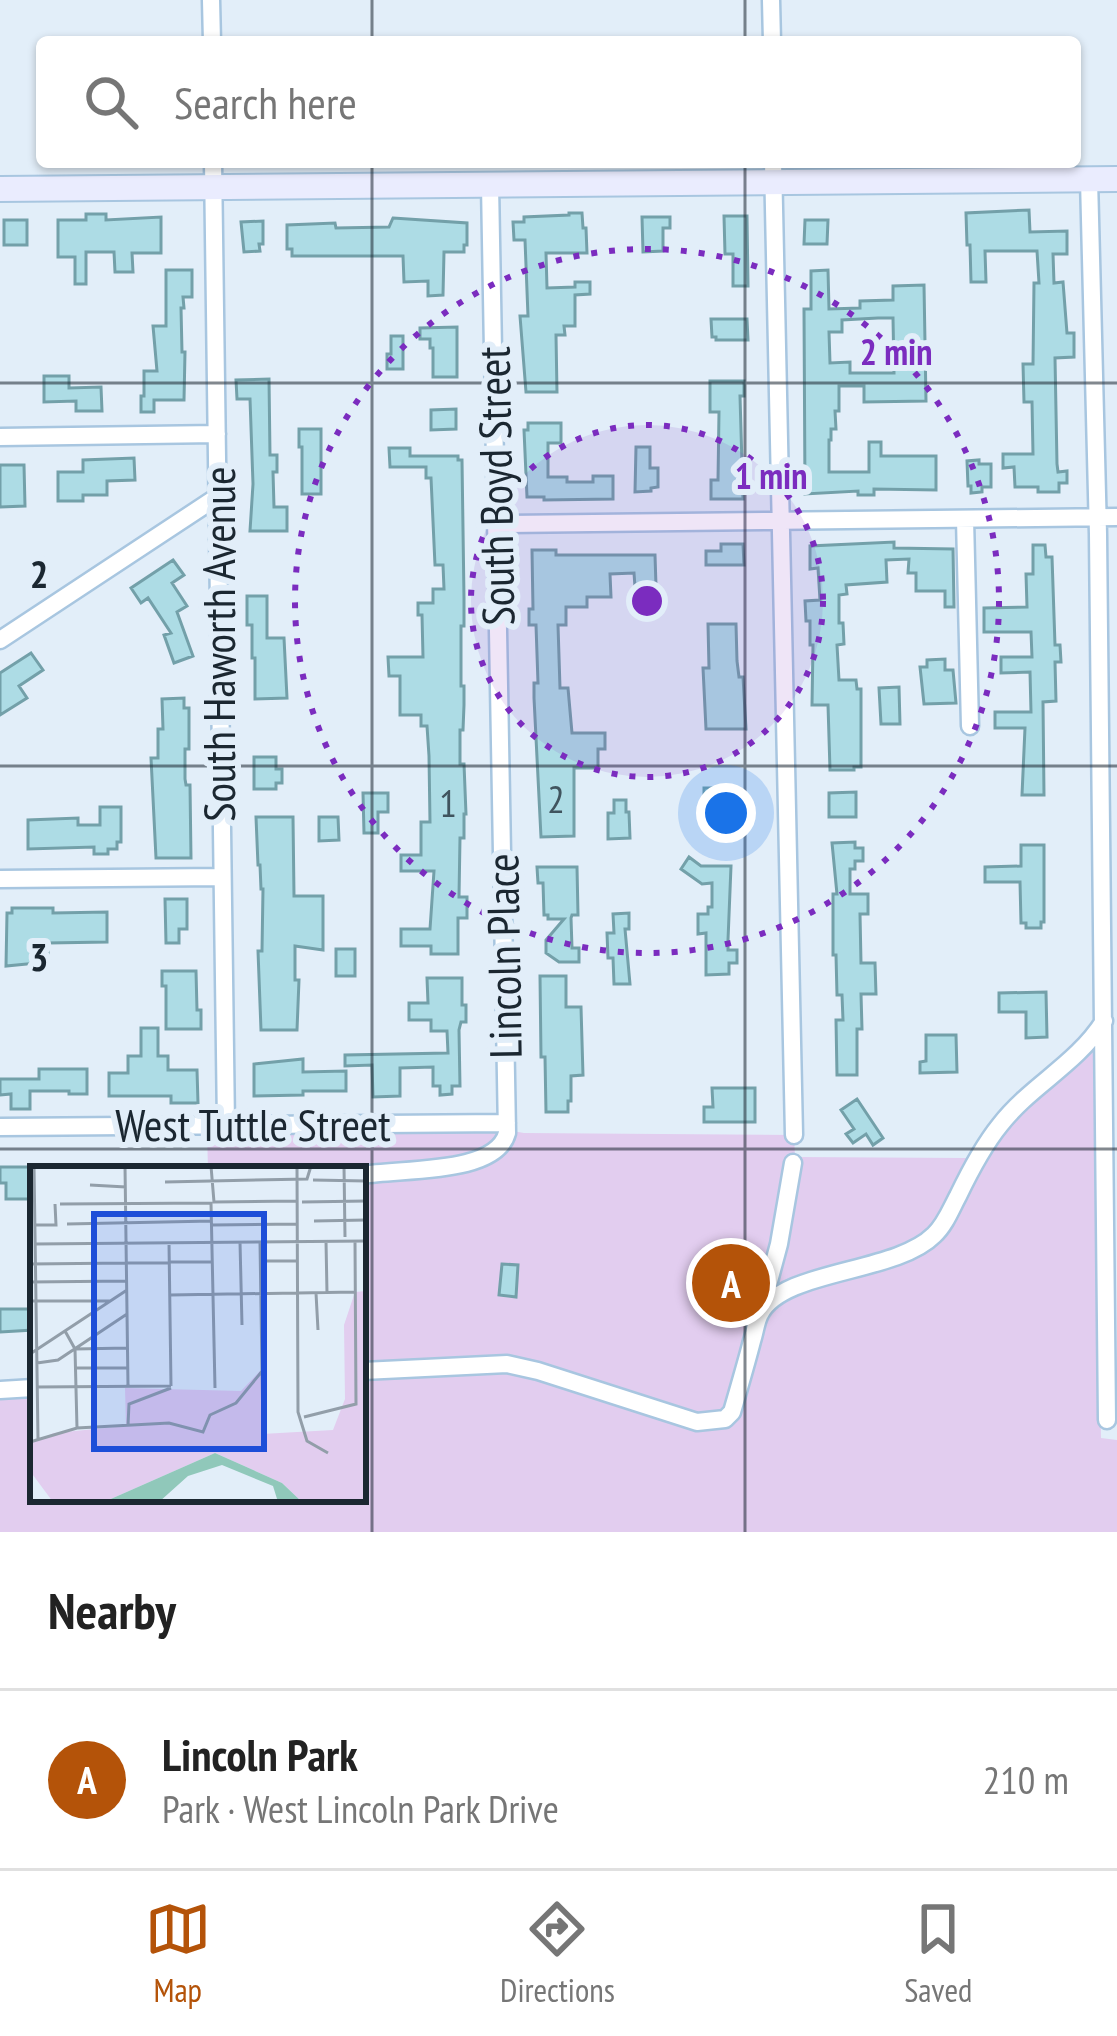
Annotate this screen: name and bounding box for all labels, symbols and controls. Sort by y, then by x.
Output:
search box [36,36,1081,168]
icon: search [78,69,144,135]
text: Search here [174,73,357,131]
text: 2 min [860,328,932,375]
street label: South Boyd Street [464,345,526,626]
text: 1 min [735,452,807,499]
street label: South Haworth Avenue [189,466,247,822]
text: 2 [30,548,48,599]
centre of rings [626,580,668,622]
house number: 2 [547,773,565,824]
house number: 1 [439,777,457,828]
your location [696,783,756,843]
street label: Lincoln Place [472,853,534,1059]
text: 3 [30,931,48,982]
street label: West Tuttle Street [115,1095,391,1153]
inset map [30,1166,366,1502]
pin: A [692,1238,770,1328]
text: Nearby [48,1577,176,1643]
text: Lincoln Park [162,1725,358,1783]
text: A [77,1754,97,1805]
text: 210 m [983,1754,1069,1805]
text: Park · West Lincoln Park Drive [162,1783,559,1834]
tab: Map [145,1896,211,2011]
tab: Directions [500,1896,615,2011]
tab: Saved [904,1896,972,2011]

